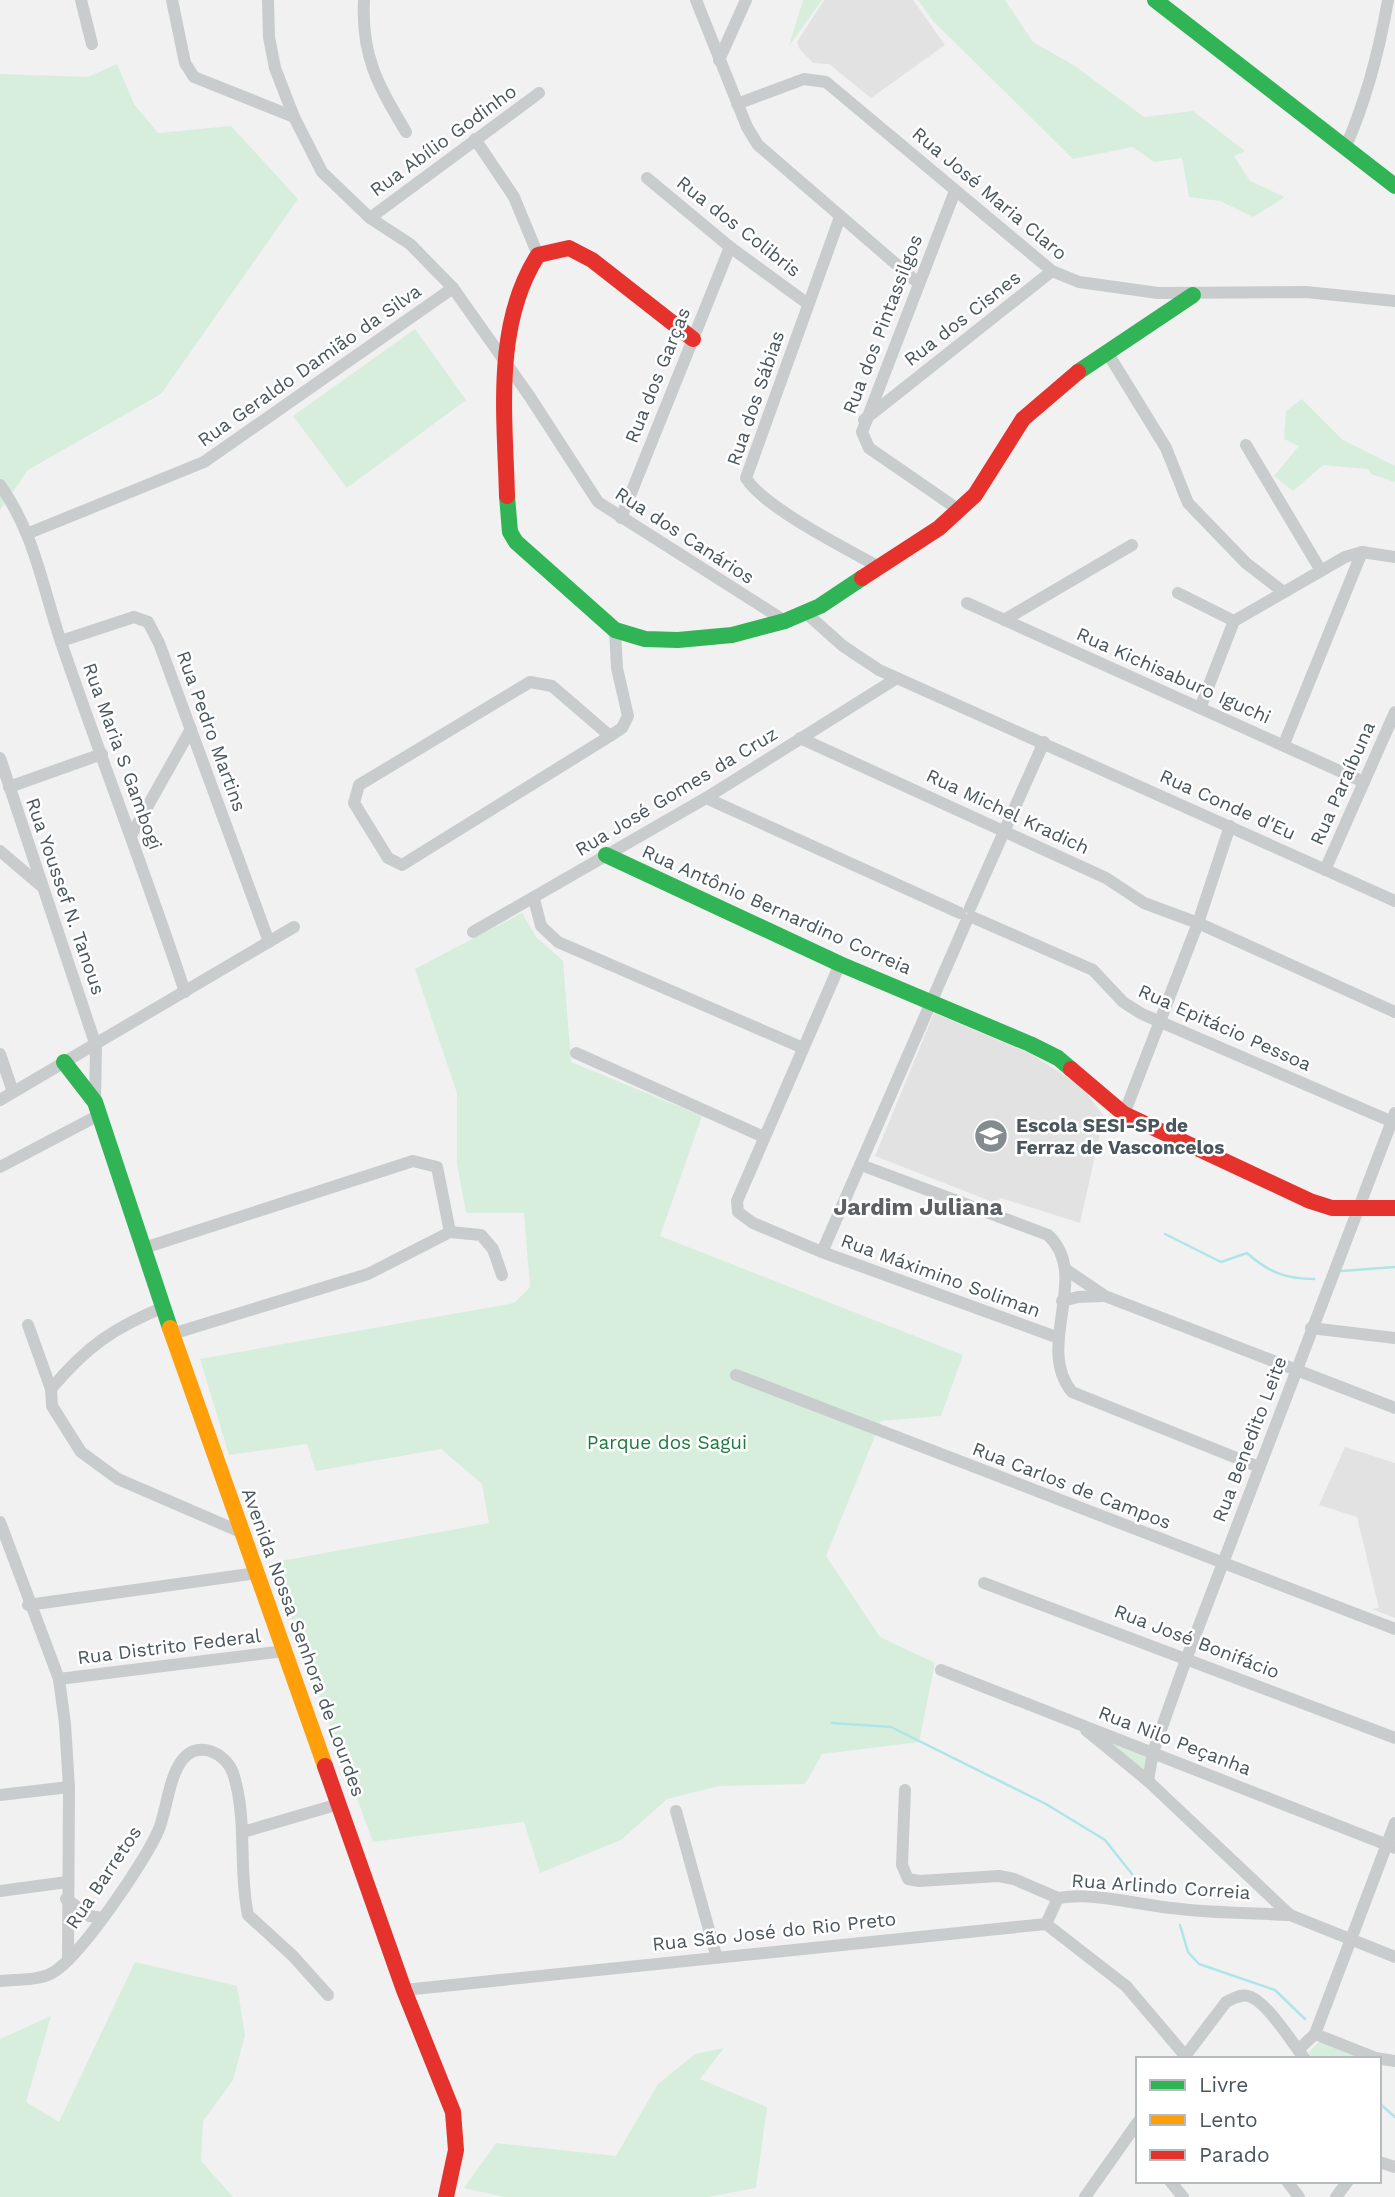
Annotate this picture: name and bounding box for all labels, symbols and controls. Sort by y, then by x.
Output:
street label: Rua Abílio Godinho [366,80,521,201]
street label: Rua José Maria Claro [908,122,1072,265]
street label: Rua dos Colibris [672,171,805,282]
street label: Rua dos Pintassilgos [838,231,927,417]
street label: Rua dos Cisnes [899,266,1025,371]
street label: Rua Geraldo Damião da Silva [193,279,426,452]
street label: Rua dos Garças [620,304,695,446]
street label: Rua dos Sábias [722,328,789,469]
street label: Rua dos Canários [611,482,759,589]
street label: Rua Kichisaburo Iguchi [1073,622,1275,729]
street label: Rua Pedro Martins [172,648,251,815]
street label: Rua Maria S Gambogi [78,660,167,853]
street label: Rua Paraíbuna [1305,718,1380,849]
street label: Rua José Gomes da Cruz [571,722,782,861]
street label: Rua Michel Kradich [923,764,1093,859]
street label: Rua Conde d'Eu [1156,764,1299,845]
street label: Rua Youssef N. Tanous [21,795,110,998]
street label: Rua Antônio Bernardino Correia [639,839,915,980]
street label: Rua Epitácio Pessoa [1135,979,1315,1076]
place label: Escola SESI-SP de Ferraz de Vasconcelos [1016,1114,1224,1159]
school or university icon: Escola SESI-SP de Ferraz de Vasconcelos [972,1117,1010,1155]
district label: Jardim Juliana [833,1194,1003,1221]
street label: Rua Máximino Soliman [838,1229,1044,1322]
street label: Rua Benedito Leite [1207,1353,1292,1525]
park label: Parque dos Sagui [587,1431,747,1454]
street label: Rua Carlos de Campos [969,1437,1174,1534]
street label: Avenida Nossa Senhora de Lourdes [237,1485,370,1800]
street label: Rua José Bonifácio [1111,1599,1283,1684]
street label: Rua Distrito Federal [76,1624,262,1669]
street label: Rua Nilo Peçanha [1095,1701,1255,1780]
street label: Rua Barretos [61,1821,146,1933]
street label: Rua Arlindo Correia [1071,1869,1251,1904]
street label: Rua São José do Rio Preto [651,1907,897,1956]
legend [1136,2057,1381,2183]
text: Livre [1199,2072,1248,2097]
text: Lento [1199,2107,1258,2132]
text: Parado [1199,2142,1270,2167]

